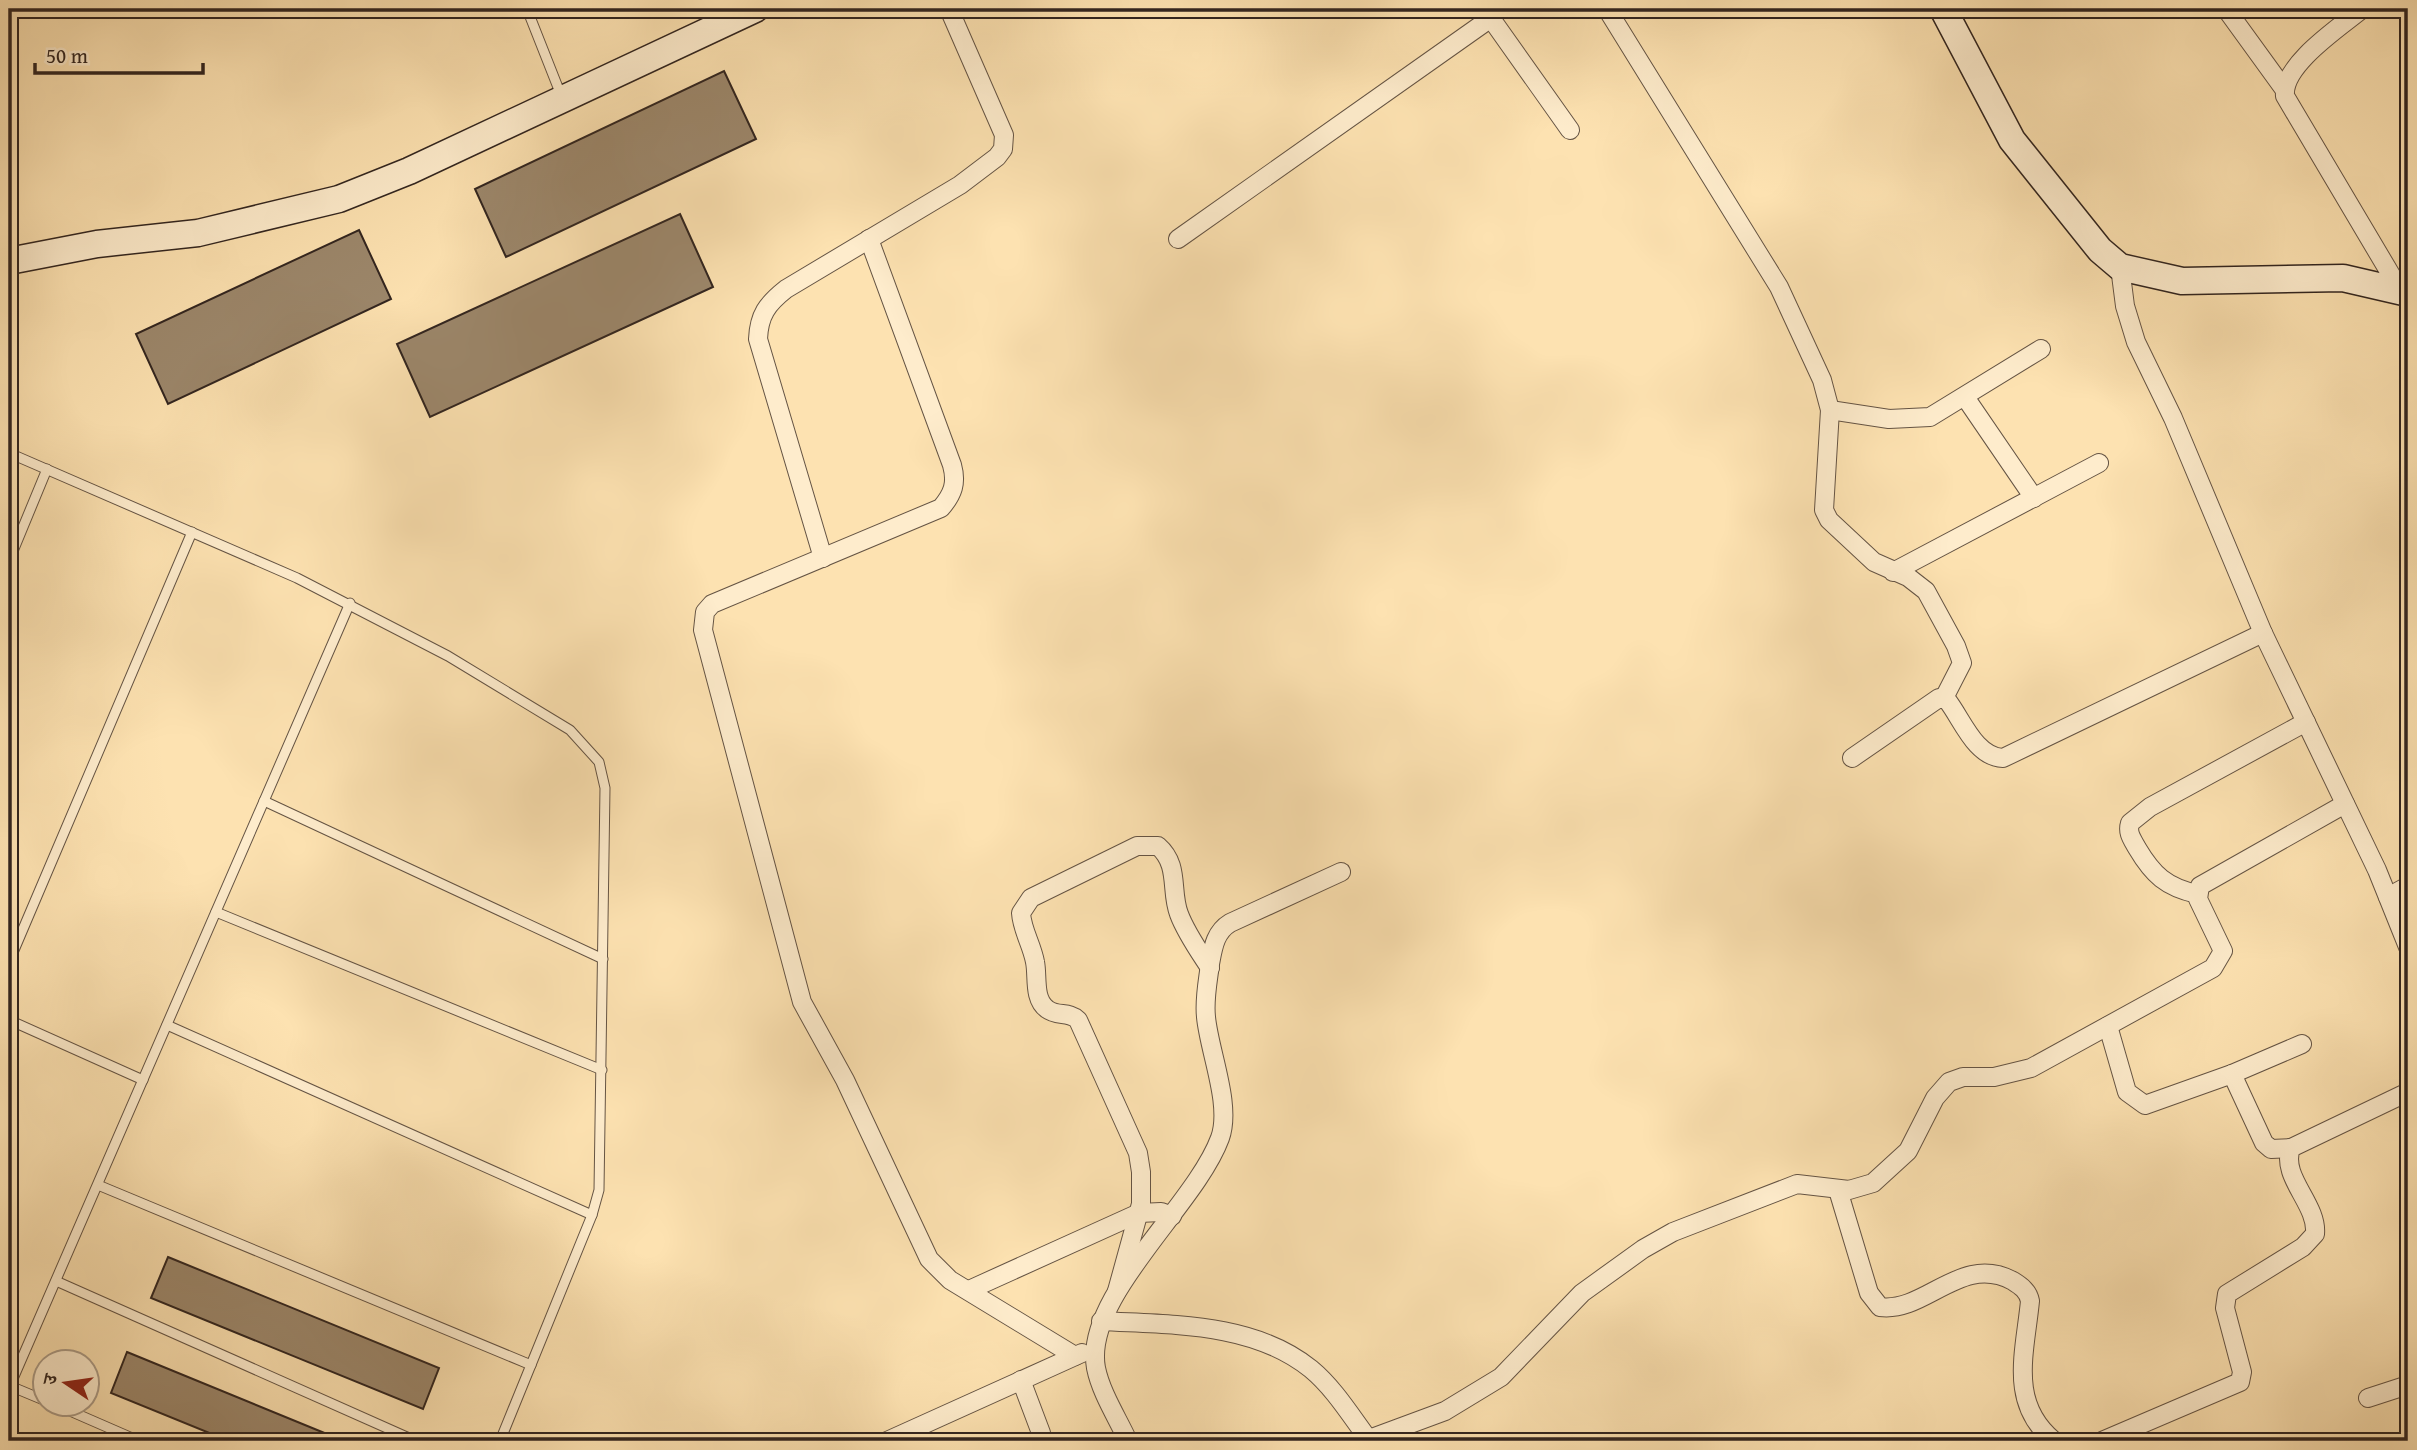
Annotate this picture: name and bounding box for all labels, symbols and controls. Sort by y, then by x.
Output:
scale bar [35,32,203,76]
text: 50 m [46,40,88,71]
north arrow [32,1348,102,1418]
text: उ [34,1370,64,1389]

